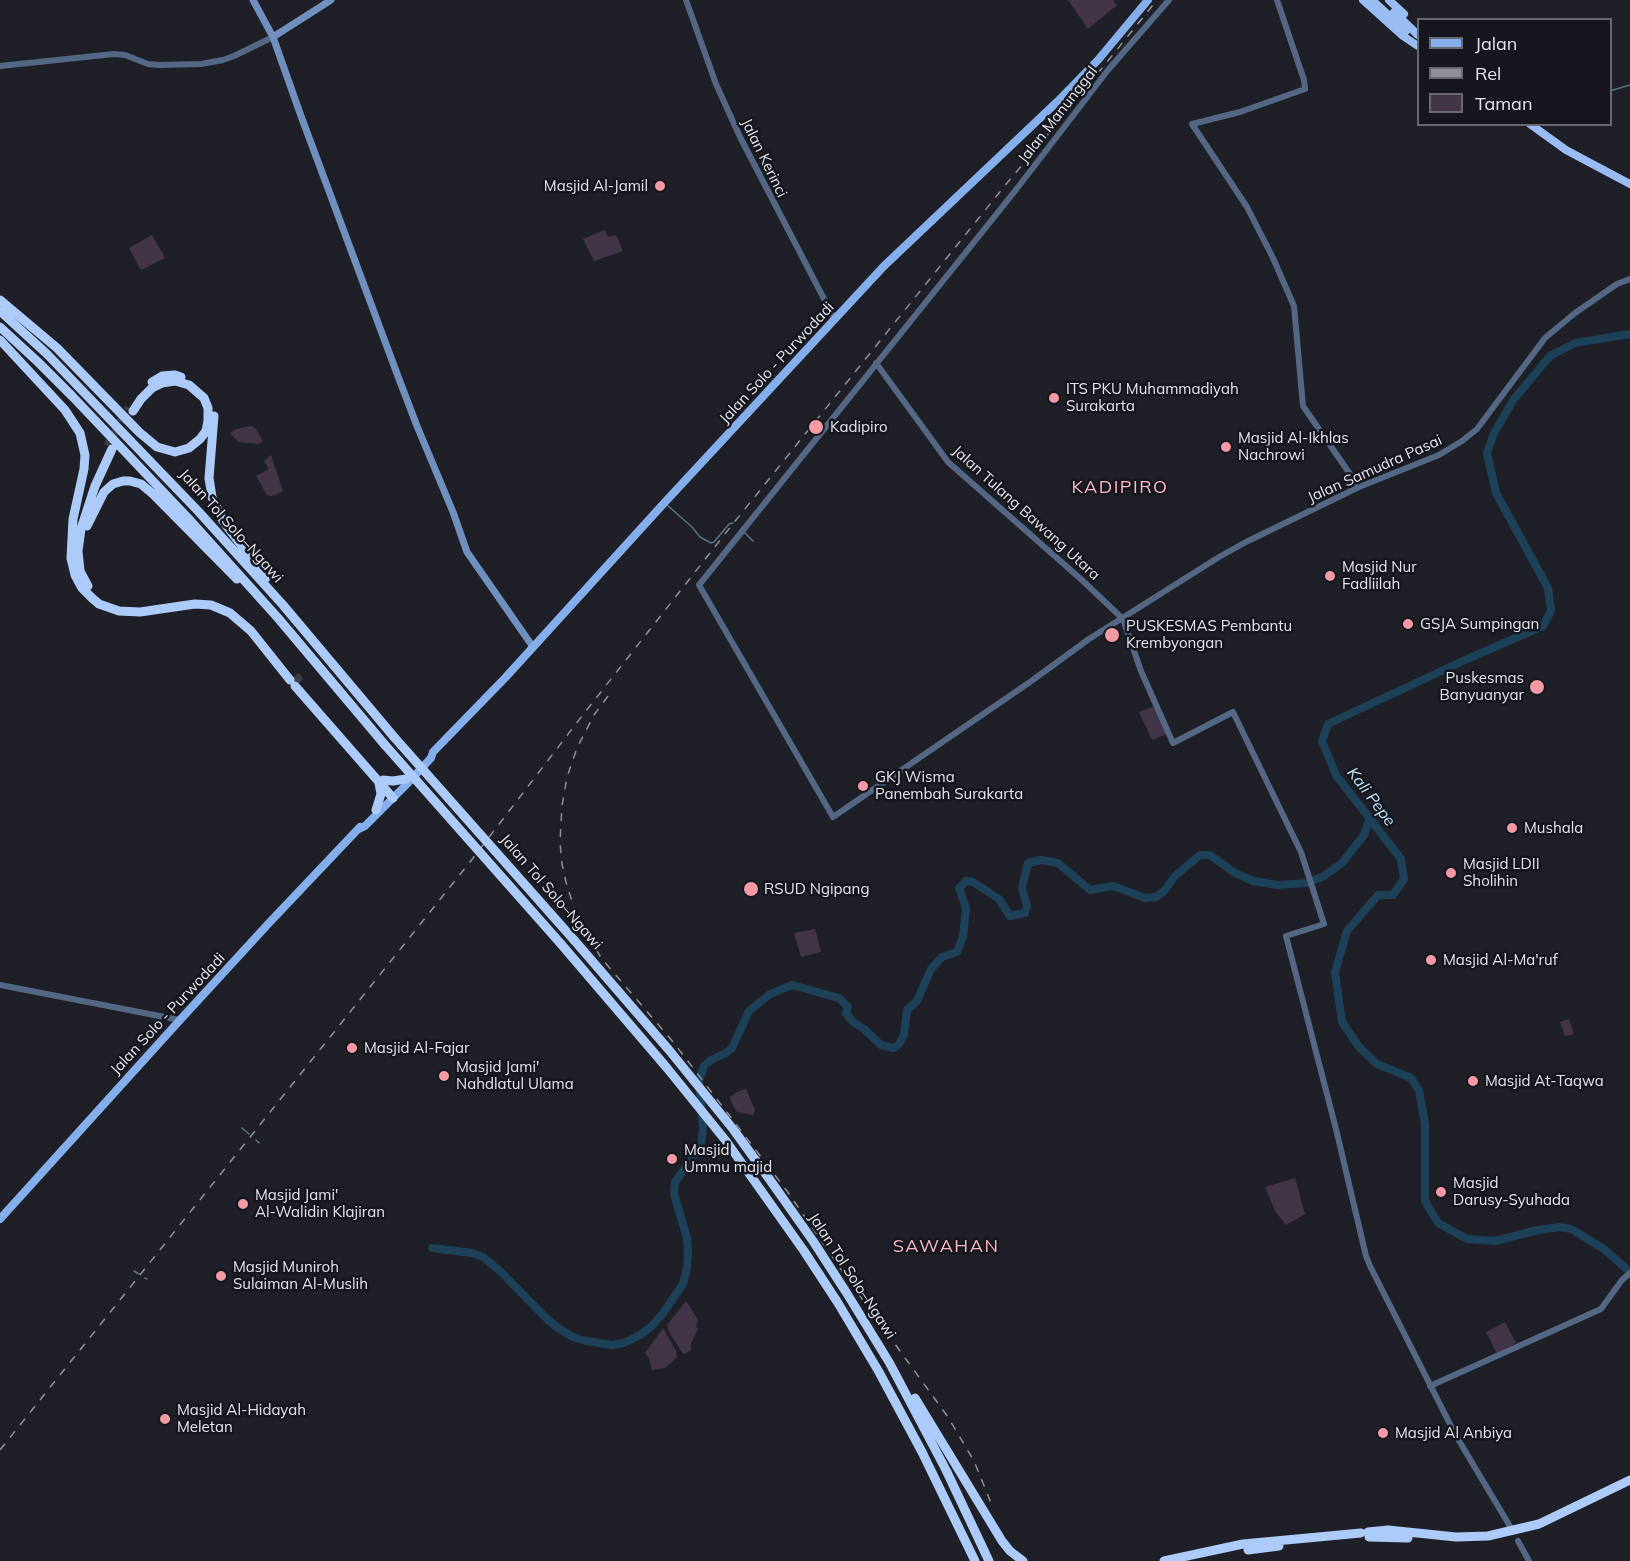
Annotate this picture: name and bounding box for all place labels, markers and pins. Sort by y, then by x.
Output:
place label: Masjid Al-Jamil [544,177,648,195]
marker: Masjid Al-Jamil [653,179,667,193]
place label: ITS PKU Muhammadiyah Surakarta [1066,380,1239,415]
marker: ITS PKU Muhammadiyah Surakarta [1047,391,1061,405]
marker: Kadipiro [807,418,825,436]
place label: Kadipiro [830,418,888,436]
place label: Masjid Al-Ikhlas Nachrowi [1238,429,1349,464]
marker: Masjid Al-Ikhlas Nachrowi [1219,440,1233,454]
place label: Masjid Nur Fadliilah [1342,558,1417,593]
marker: Masjid Nur Fadliilah [1323,569,1337,583]
place label: GSJA Sumpingan [1420,615,1539,633]
place label: PUSKESMAS Pembantu Krembyongan [1126,617,1292,652]
marker: GSJA Sumpingan [1401,617,1415,631]
marker: PUSKESMAS Pembantu Krembyongan [1103,626,1121,644]
place label: Puskesmas Banyuanyar [1439,669,1524,704]
marker: Puskesmas Banyuanyar [1528,678,1546,696]
place label: GKJ Wisma Panembah Surakarta [875,768,1023,803]
marker: GKJ Wisma Panembah Surakarta [856,779,870,793]
place label: Mushala [1524,819,1583,837]
marker: Mushala [1505,821,1519,835]
place label: Masjid LDII Sholihin [1463,855,1540,890]
marker: Masjid LDII Sholihin [1444,866,1458,880]
marker: RSUD Ngipang [742,880,760,898]
place label: RSUD Ngipang [764,880,869,898]
place label: Masjid Al-Ma'ruf [1443,951,1558,969]
marker: Masjid Al-Ma'ruf [1424,953,1438,967]
place label: Masjid Al-Fajar [364,1039,470,1057]
marker: Masjid Al-Fajar [345,1041,359,1055]
place label: Masjid Jami' Nahdlatul Ulama [456,1058,574,1093]
marker: Masjid Jami' Nahdlatul Ulama [437,1069,451,1083]
place label: Masjid At-Taqwa [1485,1072,1604,1090]
marker: Masjid At-Taqwa [1466,1074,1480,1088]
place label: Masjid Ummu majid [684,1141,772,1176]
marker: Masjid Ummu majid [665,1152,679,1166]
place label: Masjid Darusy-Syuhada [1453,1174,1570,1209]
marker: Masjid Darusy-Syuhada [1434,1185,1448,1199]
place label: Masjid Jami' Al-Walidin Klajiran [255,1186,385,1221]
marker: Masjid Jami' Al-Walidin Klajiran [236,1197,250,1211]
place label: Masjid Muniroh Sulaiman Al-Muslih [233,1258,368,1293]
marker: Masjid Muniroh Sulaiman Al-Muslih [214,1269,228,1283]
place label: Masjid Al-Hidayah Meletan [177,1401,306,1436]
marker: Masjid Al-Hidayah Meletan [158,1412,172,1426]
place label: Masjid Al Anbiya [1395,1424,1512,1442]
marker: Masjid Al Anbiya [1376,1426,1390,1440]

